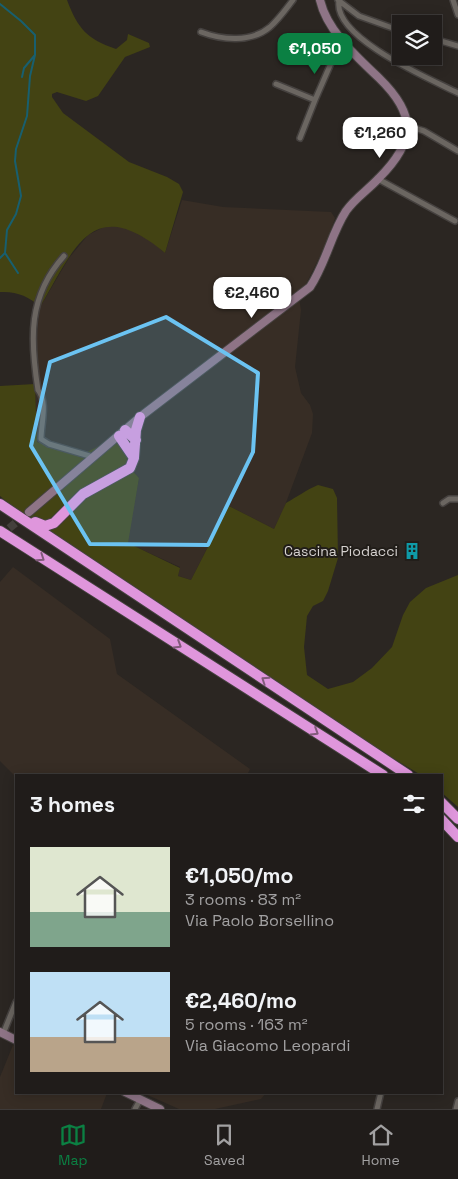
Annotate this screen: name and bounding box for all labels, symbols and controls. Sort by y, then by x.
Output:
map controls [392,15,442,65]
button: layers [392,15,442,65]
pin: €1,050 [274,32,356,75]
text: €1,050 [289,38,341,59]
pin: €1,260 [339,116,421,159]
text: €1,260 [354,122,406,143]
pin: €2,460 [211,276,293,319]
text: €2,460 [224,282,280,303]
building icon: Cascina Piodacci [402,541,422,561]
place label: Cascina Piodacci [284,542,398,560]
one-way arrow [35,552,44,561]
one-way arrow [172,639,181,648]
one-way arrow [261,677,271,686]
one-way arrow [310,725,319,735]
icon: filters [400,790,428,818]
text: 3 homes [30,791,115,818]
text: €1,050/mo [185,862,293,889]
icon: home [70,867,130,927]
text: 3 rooms · 83 m² [185,889,301,910]
text: Via Paolo Borsellino [185,910,334,931]
text: €2,460/mo [185,987,297,1014]
icon: home [70,992,130,1052]
text: 5 rooms · 163 m² [185,1014,308,1035]
text: Via Giacomo Leopardi [185,1035,350,1056]
tab: Map [58,1121,87,1169]
tab: Saved [204,1121,245,1169]
tab: Home [362,1121,400,1169]

